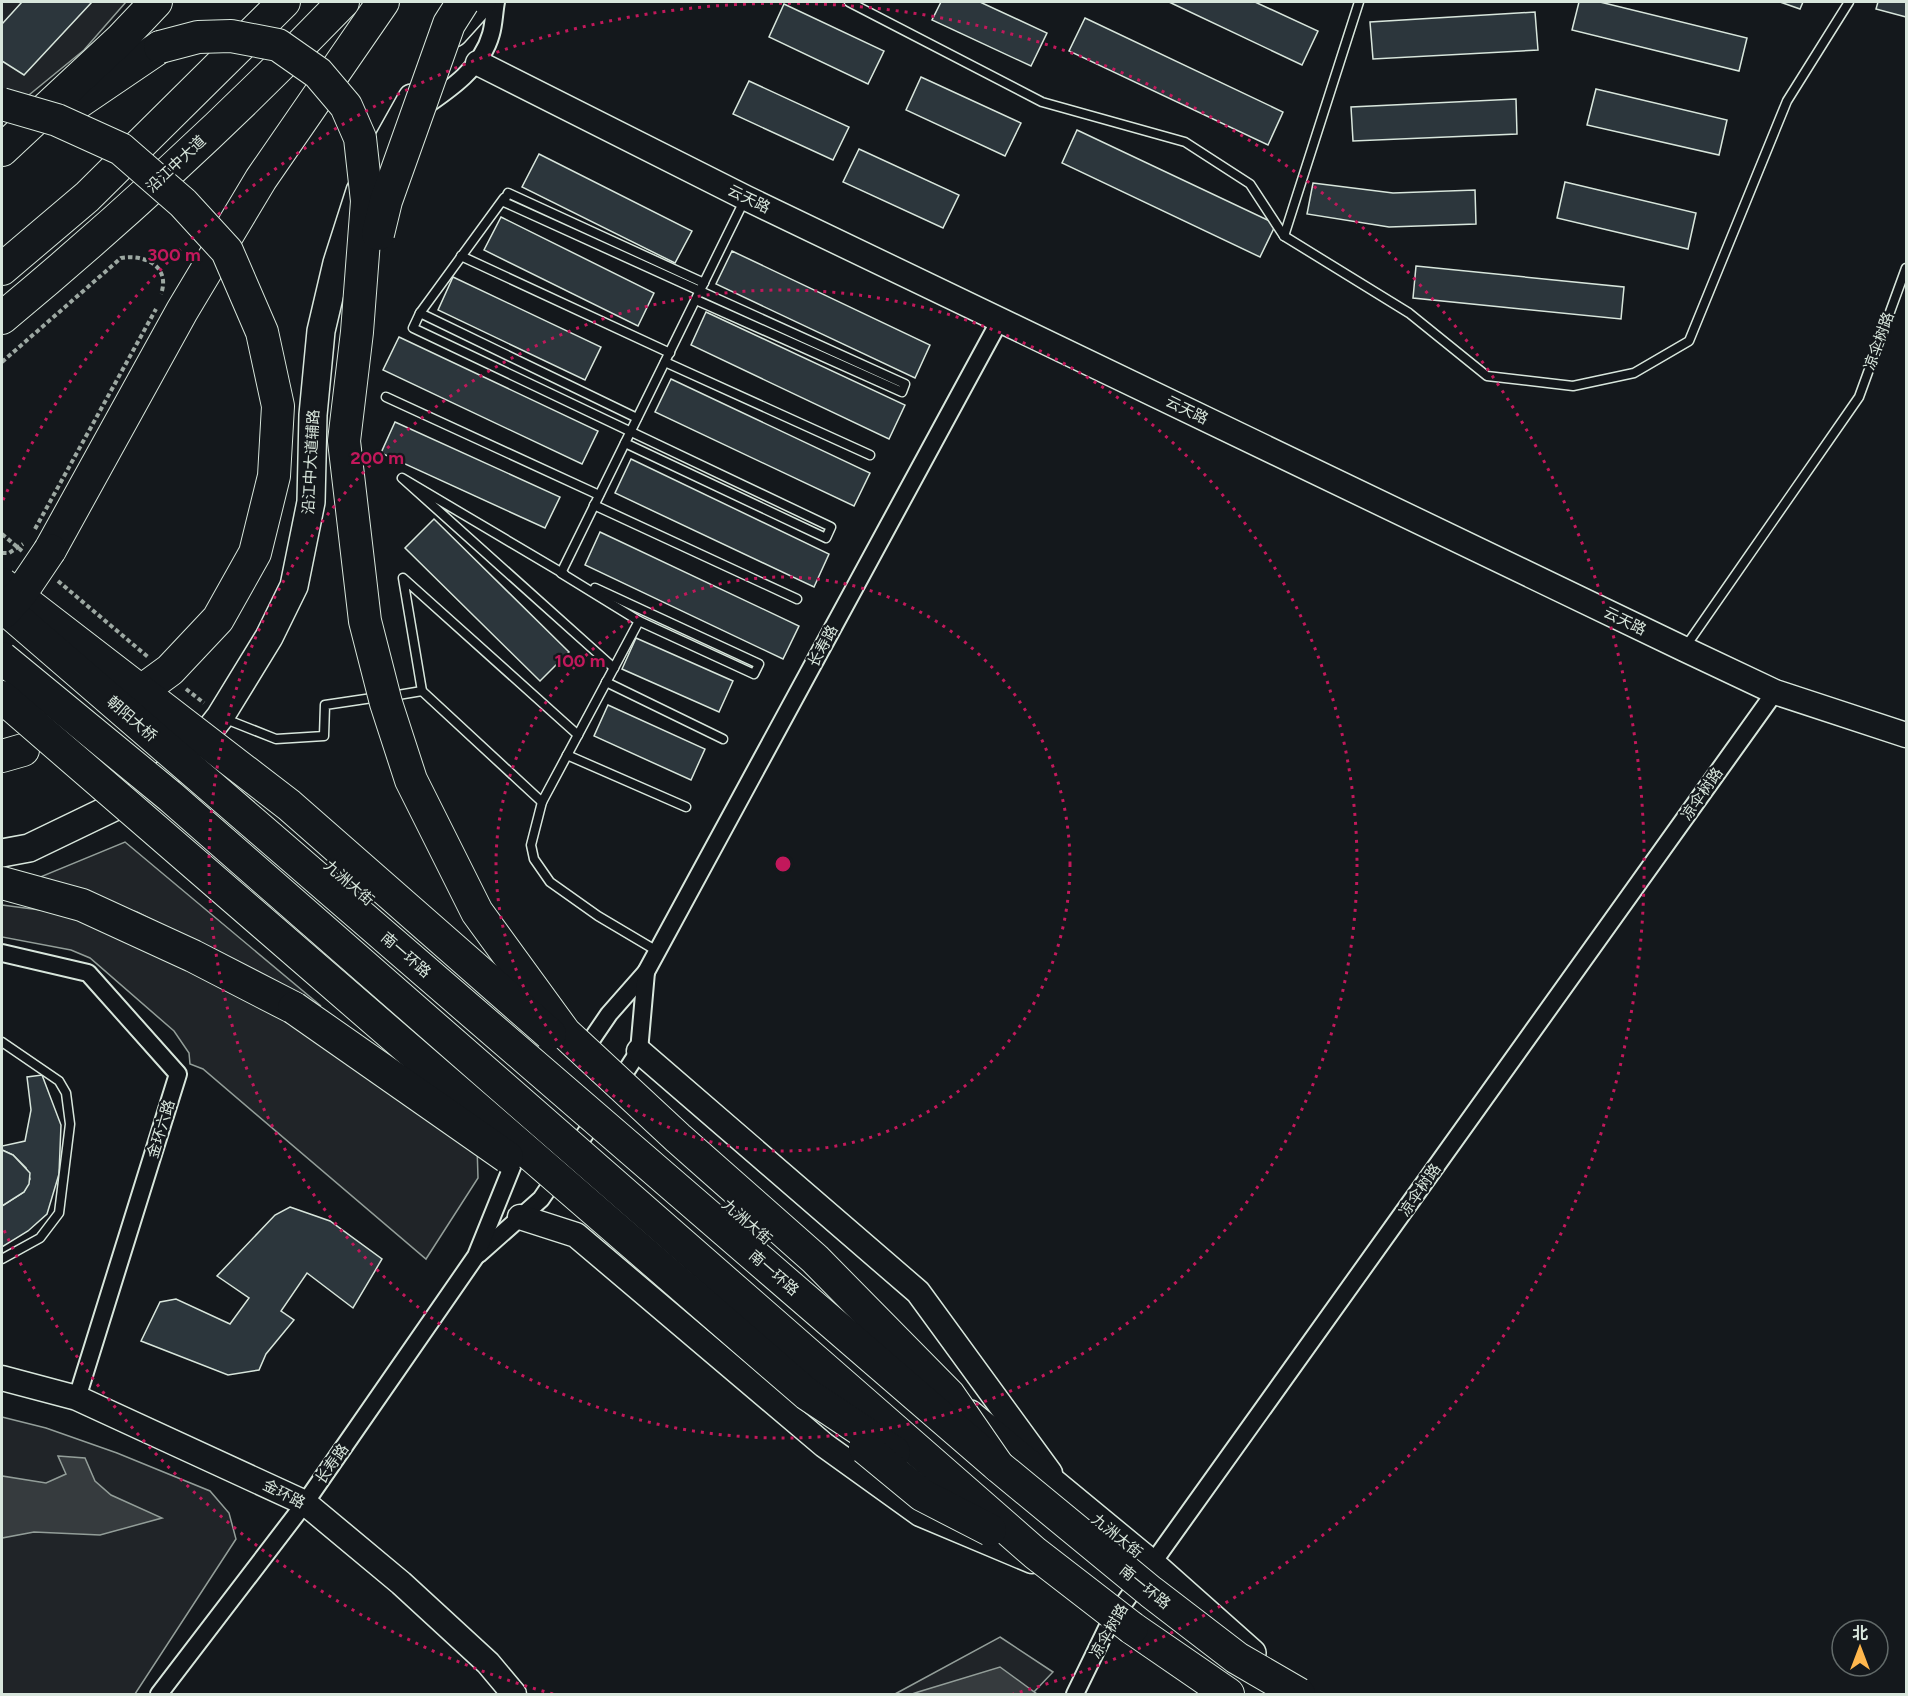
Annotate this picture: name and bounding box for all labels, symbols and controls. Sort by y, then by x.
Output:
street label: 沿江中大道 [142,132,210,196]
street label: 云天路 [725,181,773,217]
text: 300 m [147,244,201,266]
street label: 凉伞树路 [1860,310,1898,372]
street label: 云天路 [1163,392,1211,428]
street label: 沿江中大道辅路 [299,409,323,515]
text: 200 m [350,447,404,469]
street label: 云天路 [1601,603,1649,639]
street label: 长寿路 [804,622,842,670]
text: 100 m [555,650,605,672]
street label: 朝阳大桥 [103,693,161,745]
street label: 凉伞树路 [1677,764,1727,824]
centre of rings [773,854,793,874]
street label: 九洲大街 [320,857,378,909]
street label: 南一环路 [377,929,435,981]
street label: 金环六路 [144,1098,178,1160]
street label: 凉伞树路 [1395,1160,1445,1220]
street label: 九洲大街 [718,1196,776,1248]
street label: 南一环路 [745,1247,803,1299]
street label: 长寿路 [312,1440,352,1488]
street label: 金环路 [260,1476,308,1512]
street label: 九洲大街 [1088,1510,1146,1562]
street label: 南一环路 [1116,1561,1174,1613]
street label: 凉伞树路 [1086,1601,1132,1661]
north arrow [1830,1618,1890,1678]
text: 北 [1852,1624,1868,1643]

